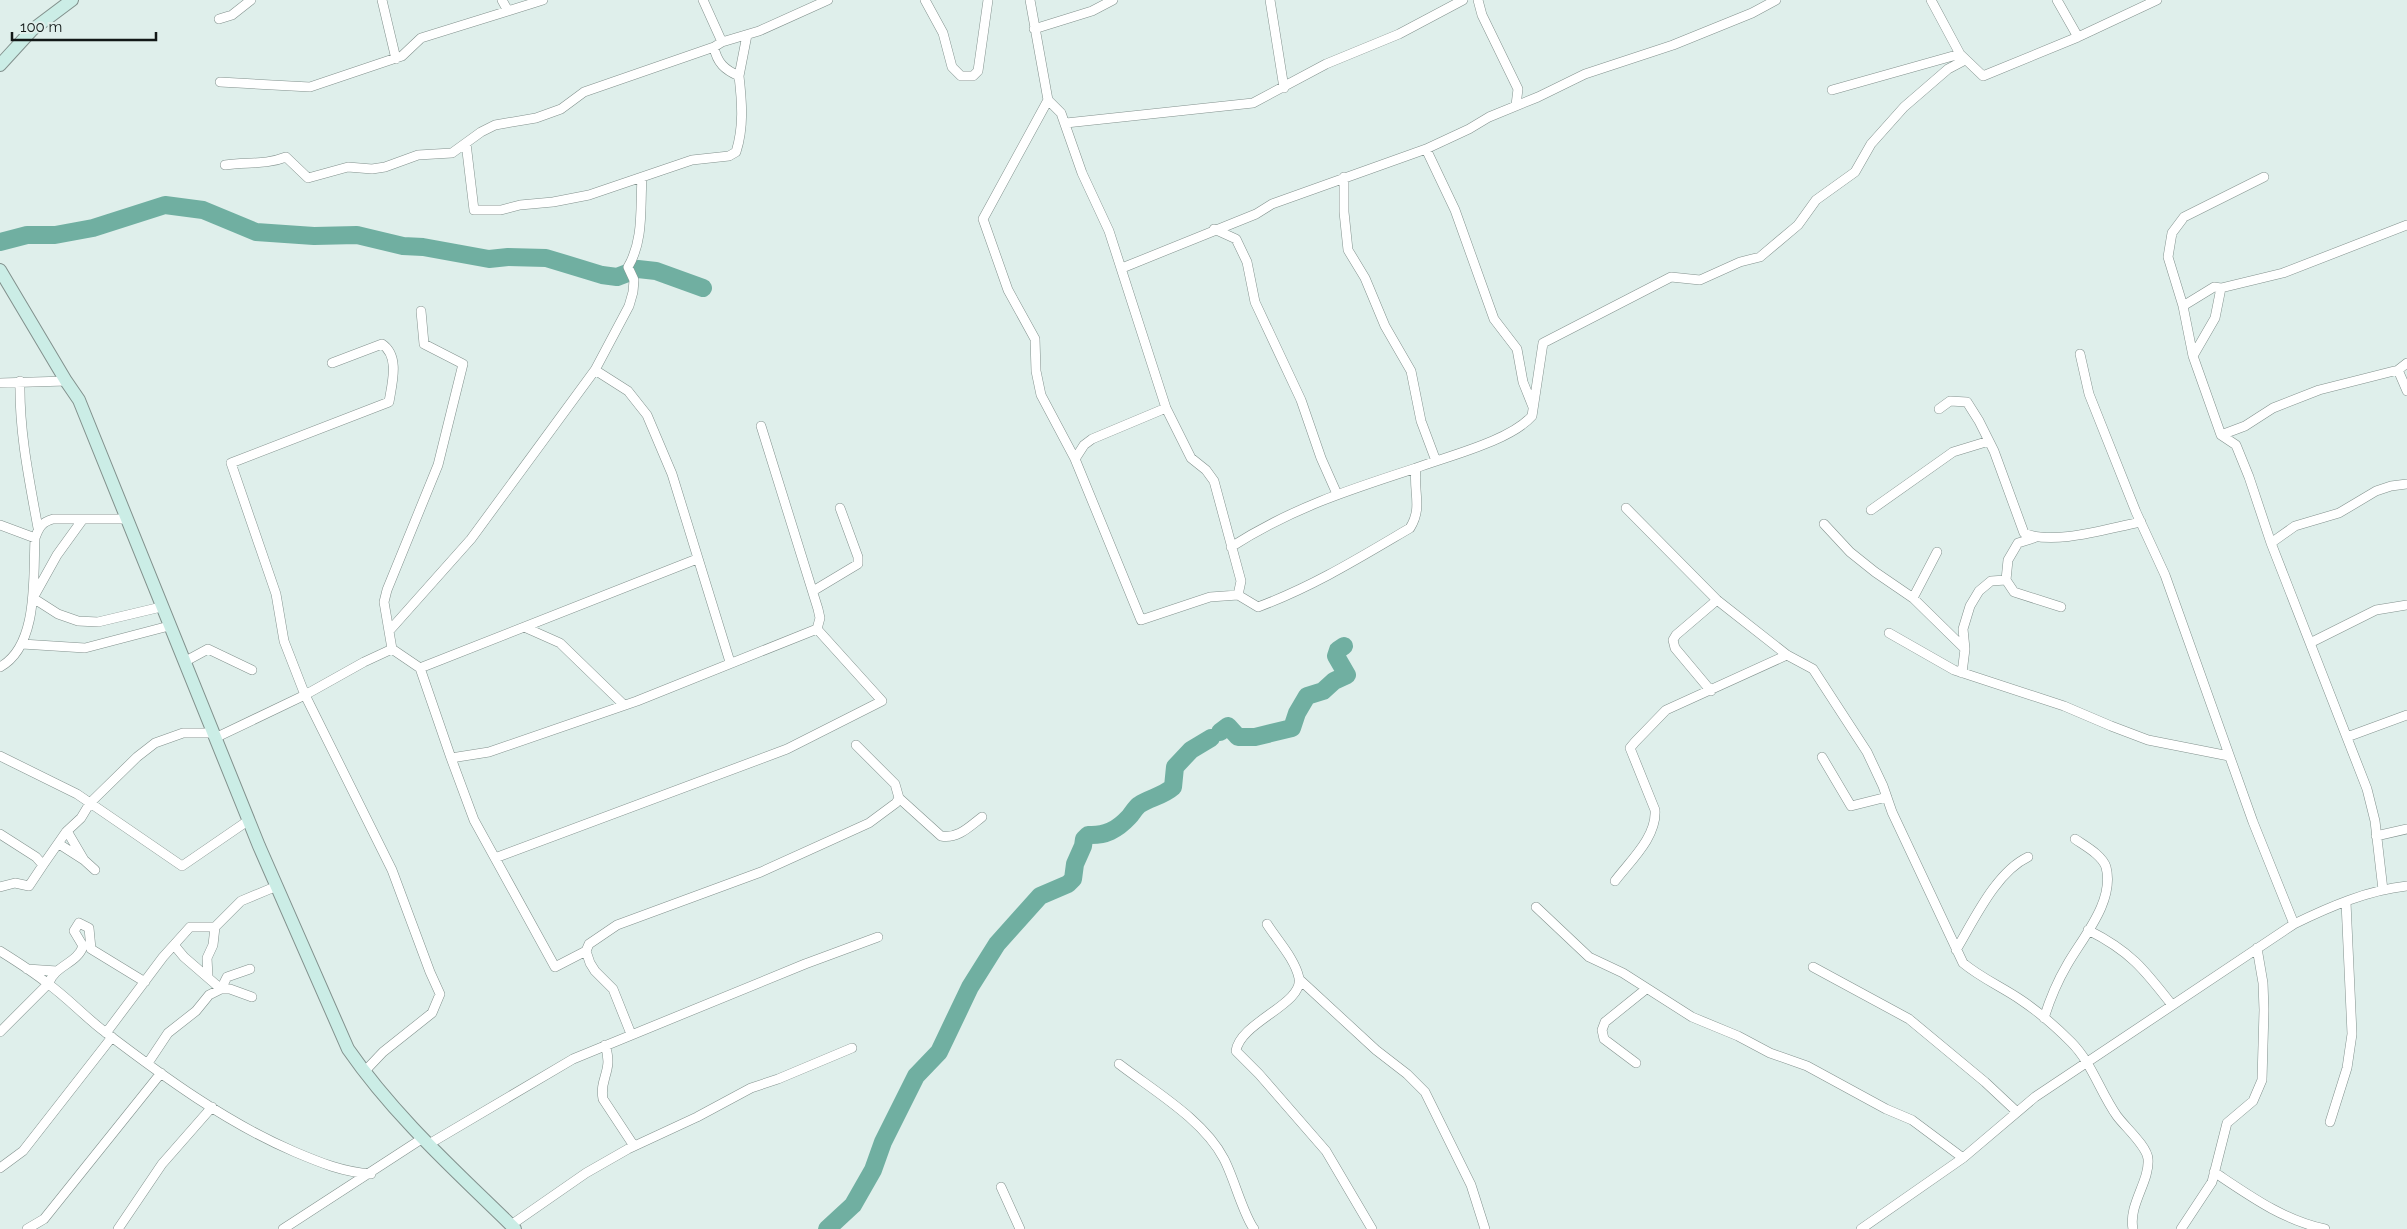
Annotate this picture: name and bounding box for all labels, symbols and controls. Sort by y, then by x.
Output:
scale bar [12,10,156,42]
text: 100 m [20,18,62,36]

